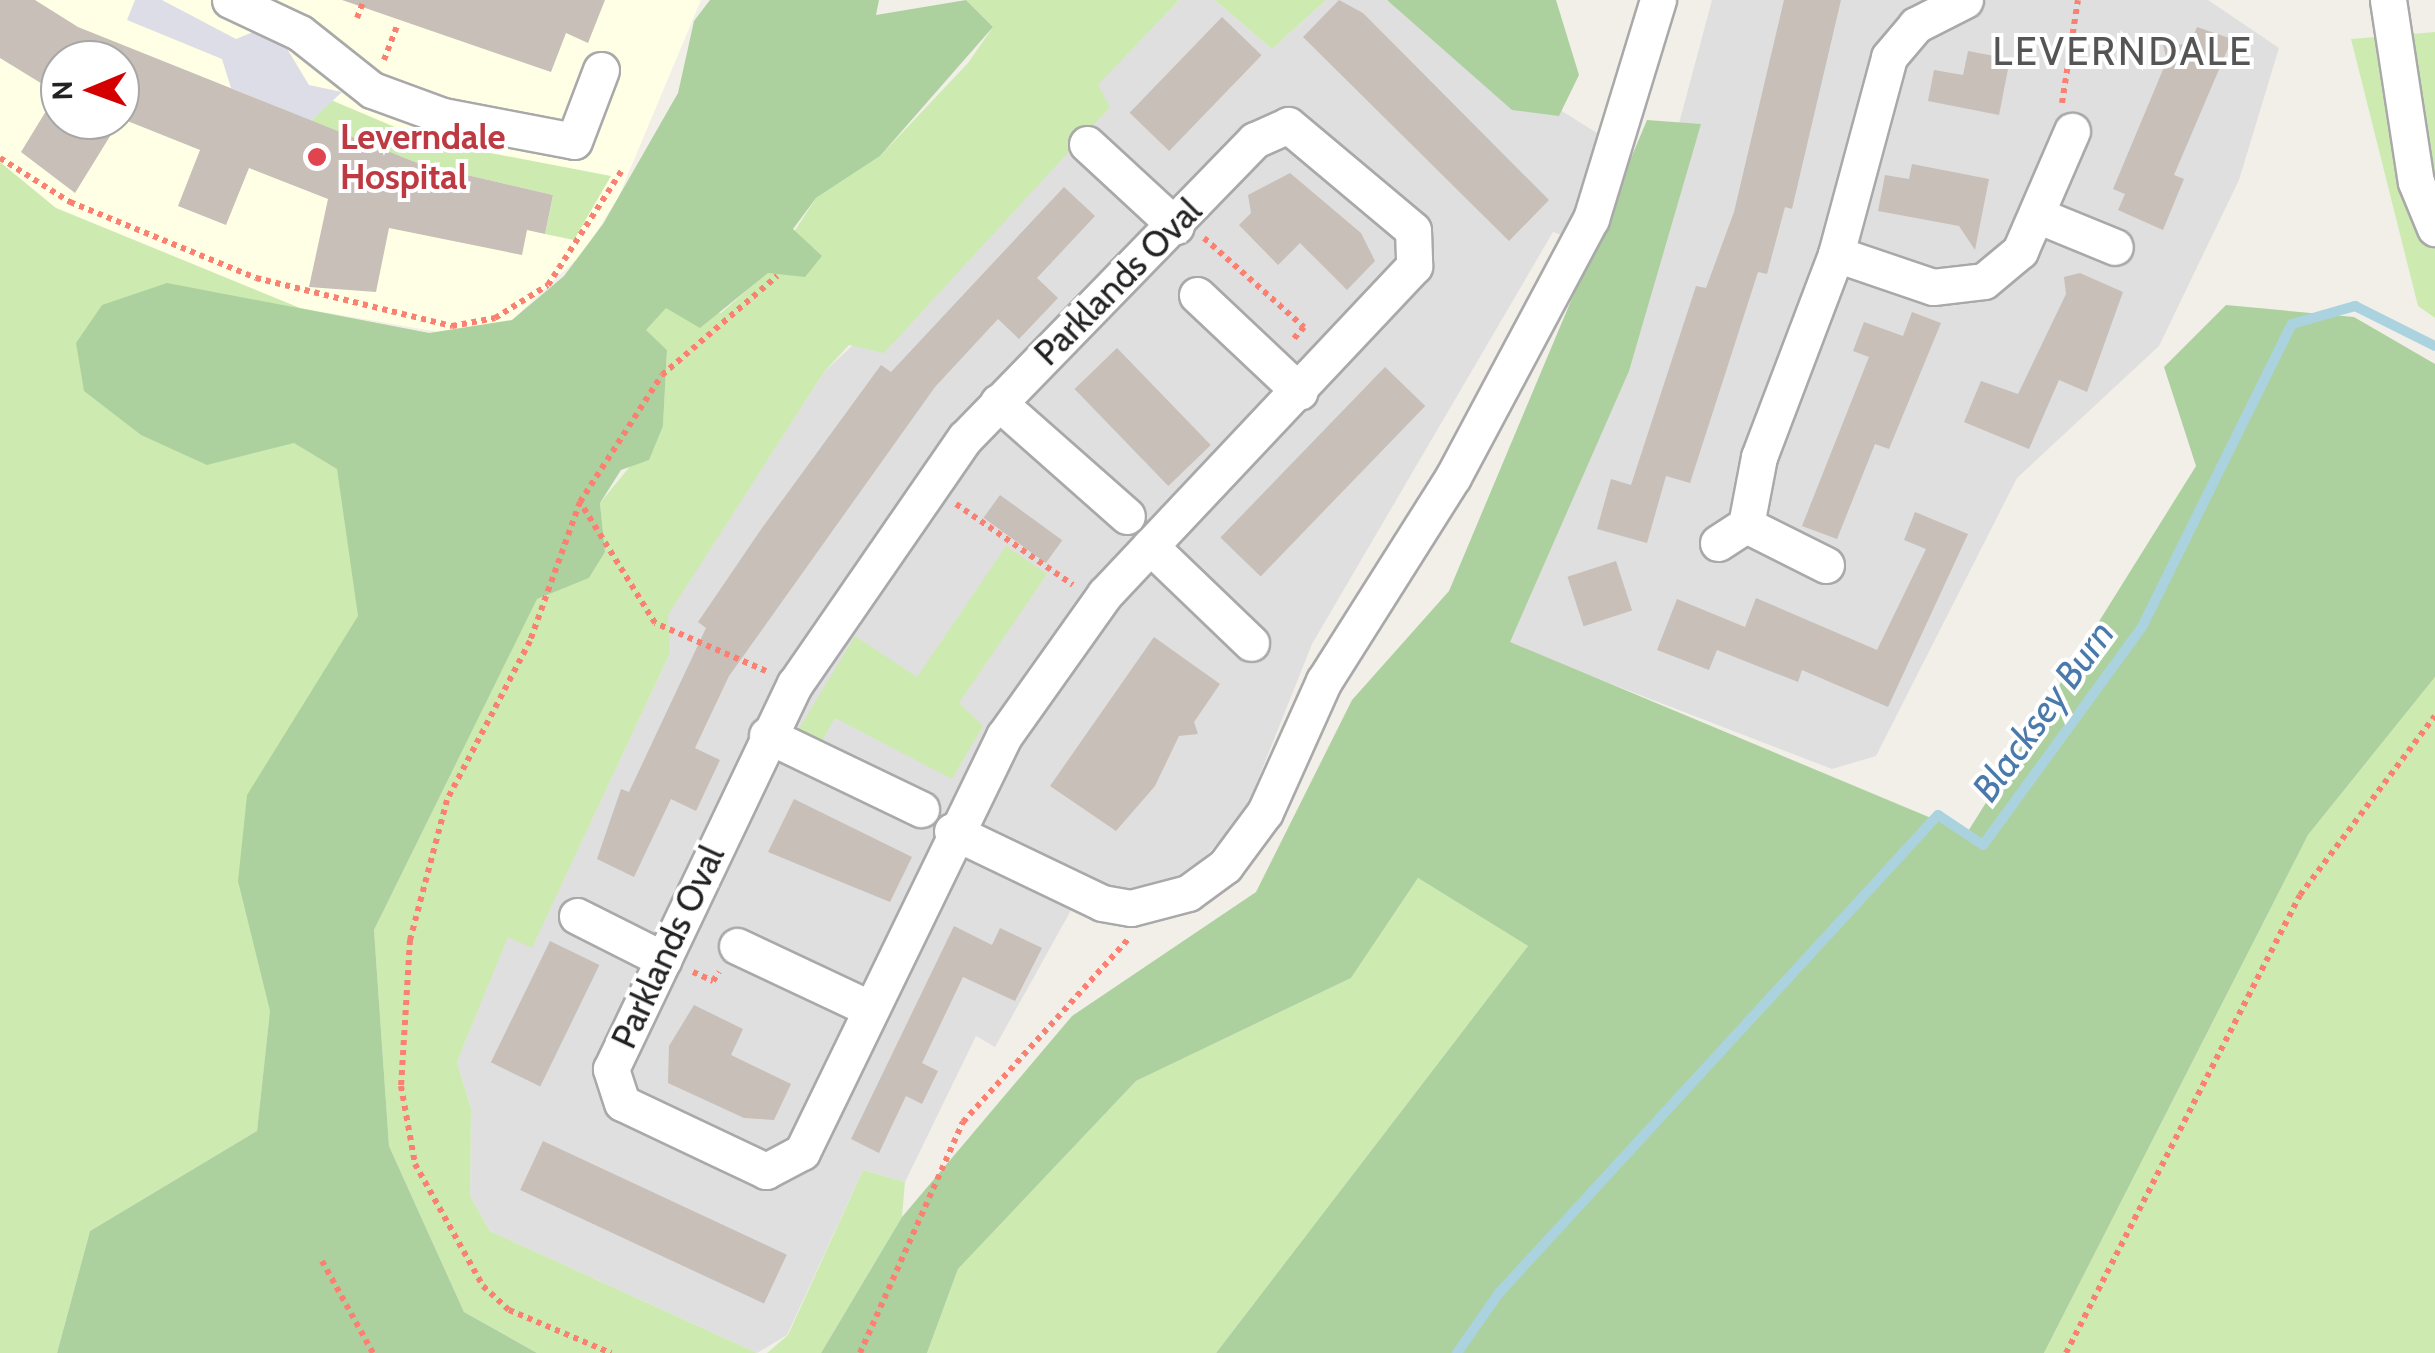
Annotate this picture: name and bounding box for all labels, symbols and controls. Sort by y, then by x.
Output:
district label: LEVERNDALE [1992,27,2254,75]
north arrow [40,40,140,140]
text: N [45,80,79,101]
place label: Leverndale Hospital [340,116,506,198]
marker: Leverndale Hospital [304,144,330,170]
street label: Parklands Oval [1026,190,1210,374]
water label: Blacksey Burn [1962,612,2124,810]
street label: Parklands Oval [603,839,733,1055]

